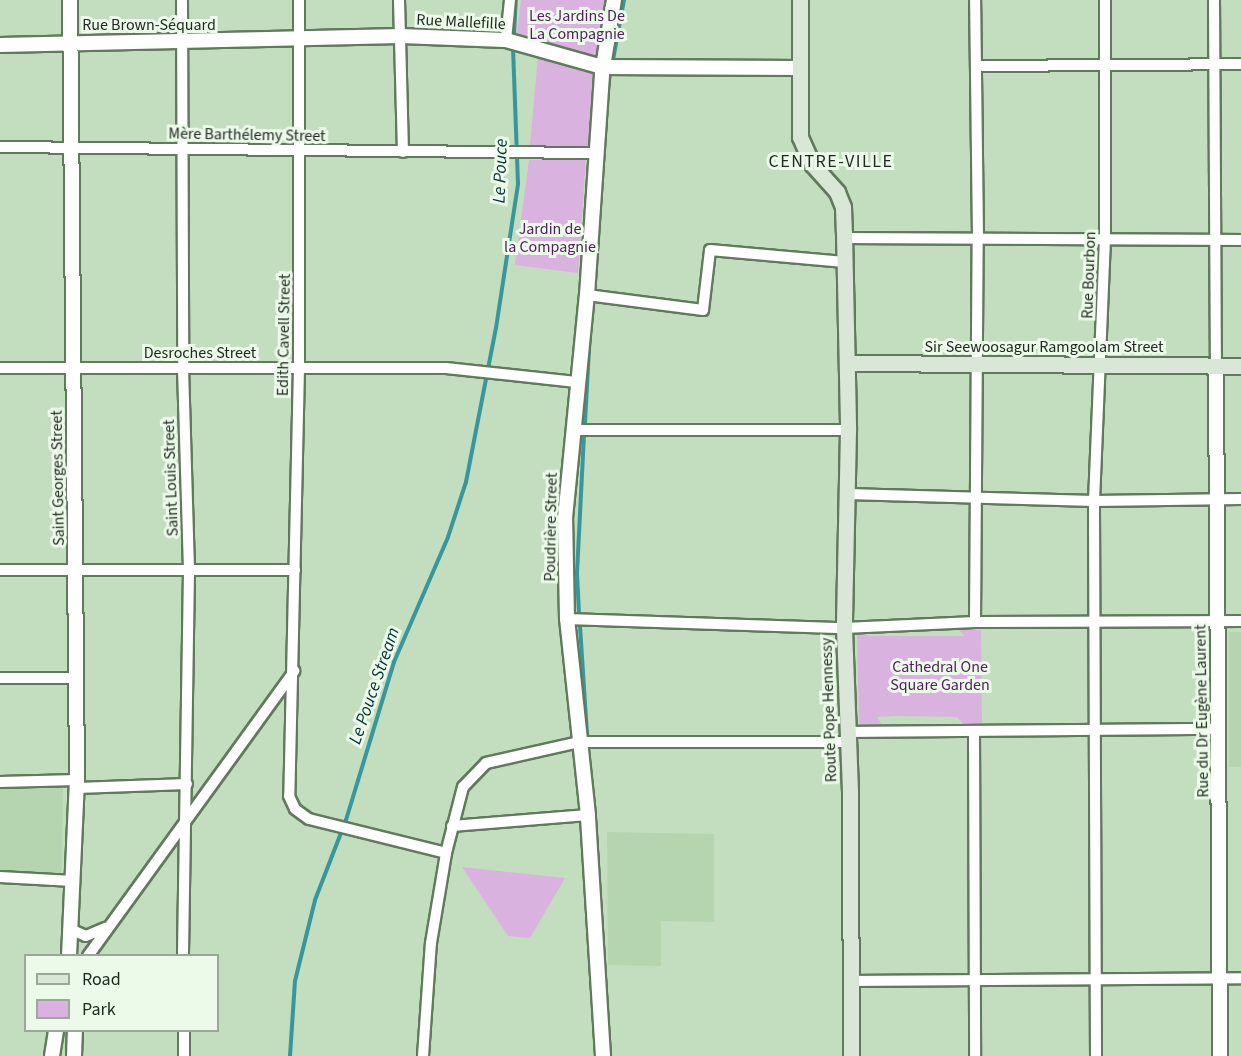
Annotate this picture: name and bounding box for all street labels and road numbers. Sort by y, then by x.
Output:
street label: Rue Mallefille [416,10,506,34]
street label: Rue Brown-Séquard [82,15,216,35]
street label: Mère Barthélemy Street [168,124,326,146]
street label: Rue Bourbon [1078,231,1100,319]
street label: Edith Cavell Street [273,274,295,396]
street label: Sir Seewoosagur Ramgoolam Street [924,337,1164,357]
street label: Desroches Street [144,343,256,363]
street label: Saint Georges Street [47,410,69,546]
street label: Saint Louis Street [159,419,183,537]
street label: Poudrière Street [540,472,562,582]
street label: Rue du Dr Eugène Laurent [1191,624,1213,798]
street label: Route Pope Hennessy [817,637,841,783]

